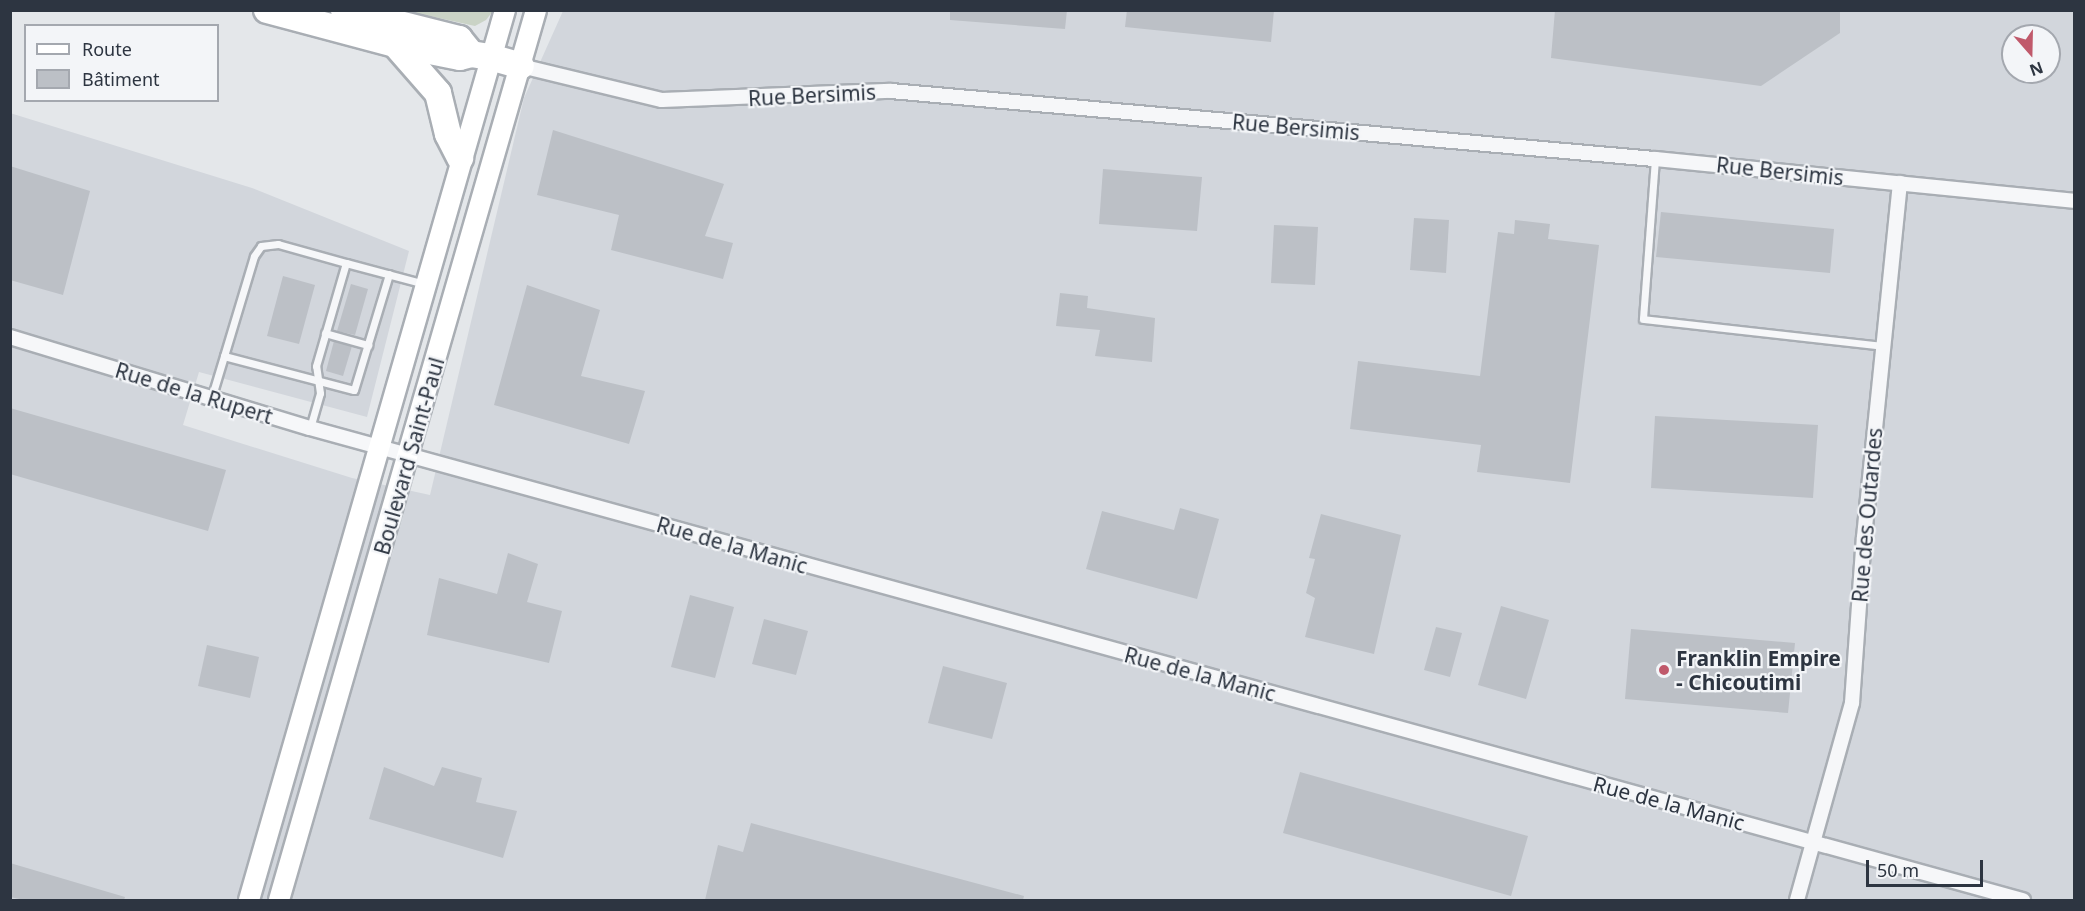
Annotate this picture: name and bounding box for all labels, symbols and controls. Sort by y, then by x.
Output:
legend [24,24,219,102]
north arrow [2001,24,2061,84]
text: Route [82,37,132,61]
text: N [2027,56,2046,82]
text: Bâtiment [82,67,160,91]
street label: Rue Bersimis [747,79,877,111]
street label: Rue Bersimis [1231,109,1361,145]
street label: Rue Bersimis [1715,152,1845,190]
street label: Boulevard Saint-Paul [369,354,449,558]
street label: Rue de la Rupert [112,357,276,429]
street label: Rue des Outardes [1847,427,1887,603]
street label: Rue de la Manic [654,511,810,579]
street label: Rue de la Manic [1122,642,1278,706]
place label: Franklin Empire - Chicoutimi [1676,645,1841,695]
marker: Franklin Empire - Chicoutimi [1657,663,1671,677]
street label: Rue de la Manic [1591,771,1747,835]
scale bar [1869,848,1986,886]
text: 50 m [1877,858,1919,882]

